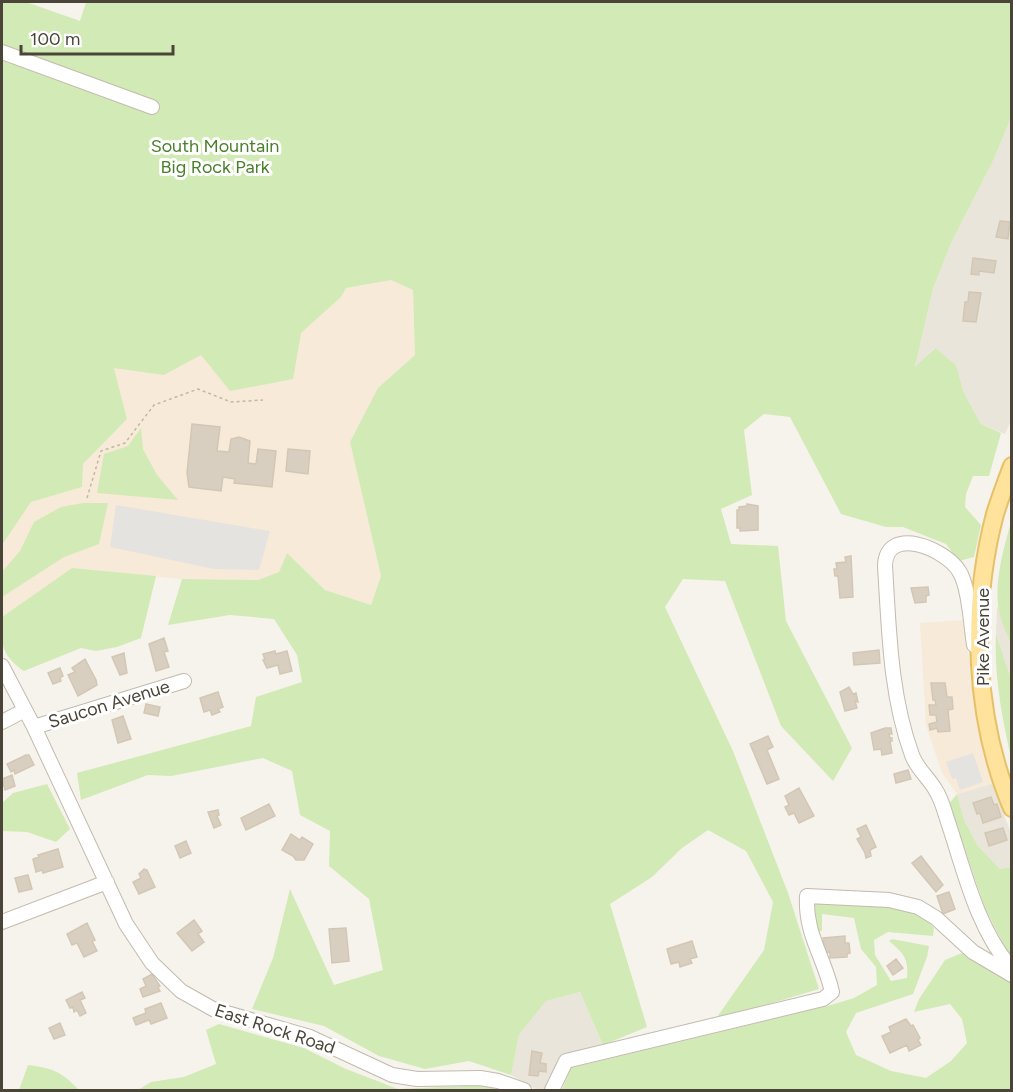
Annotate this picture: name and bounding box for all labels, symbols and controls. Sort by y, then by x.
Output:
scale bar [21,18,172,56]
text: 100 m [30,28,80,50]
park label: South Mountain Big Rock Park [151,135,279,178]
street label: Pike Avenue [972,588,994,686]
street label: Saucon Avenue [46,675,173,733]
street label: East Rock Road [212,999,338,1059]

